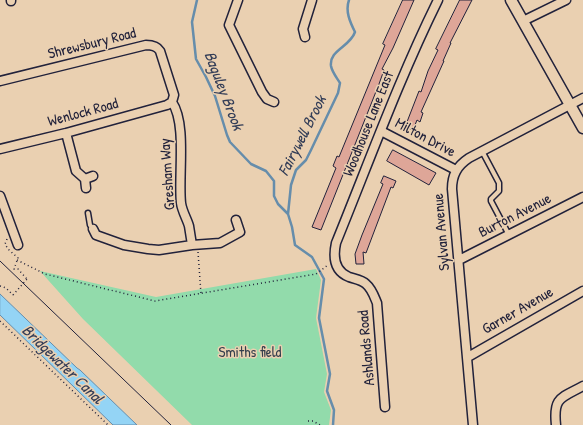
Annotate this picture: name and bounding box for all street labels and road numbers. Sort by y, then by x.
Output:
street label: Shrewsbury Road [46,24,138,64]
street label: Woodhouse Lane East [340,69,398,179]
street label: Wenlock Road [46,95,120,131]
street label: Milton Drive [392,115,458,161]
street label: Gresham Way [157,137,179,211]
street label: Burton Avenue [476,190,554,242]
street label: Sylvan Avenue [430,193,454,271]
street label: Garner Avenue [479,283,557,339]
street label: Ashlands Road [355,310,379,386]

